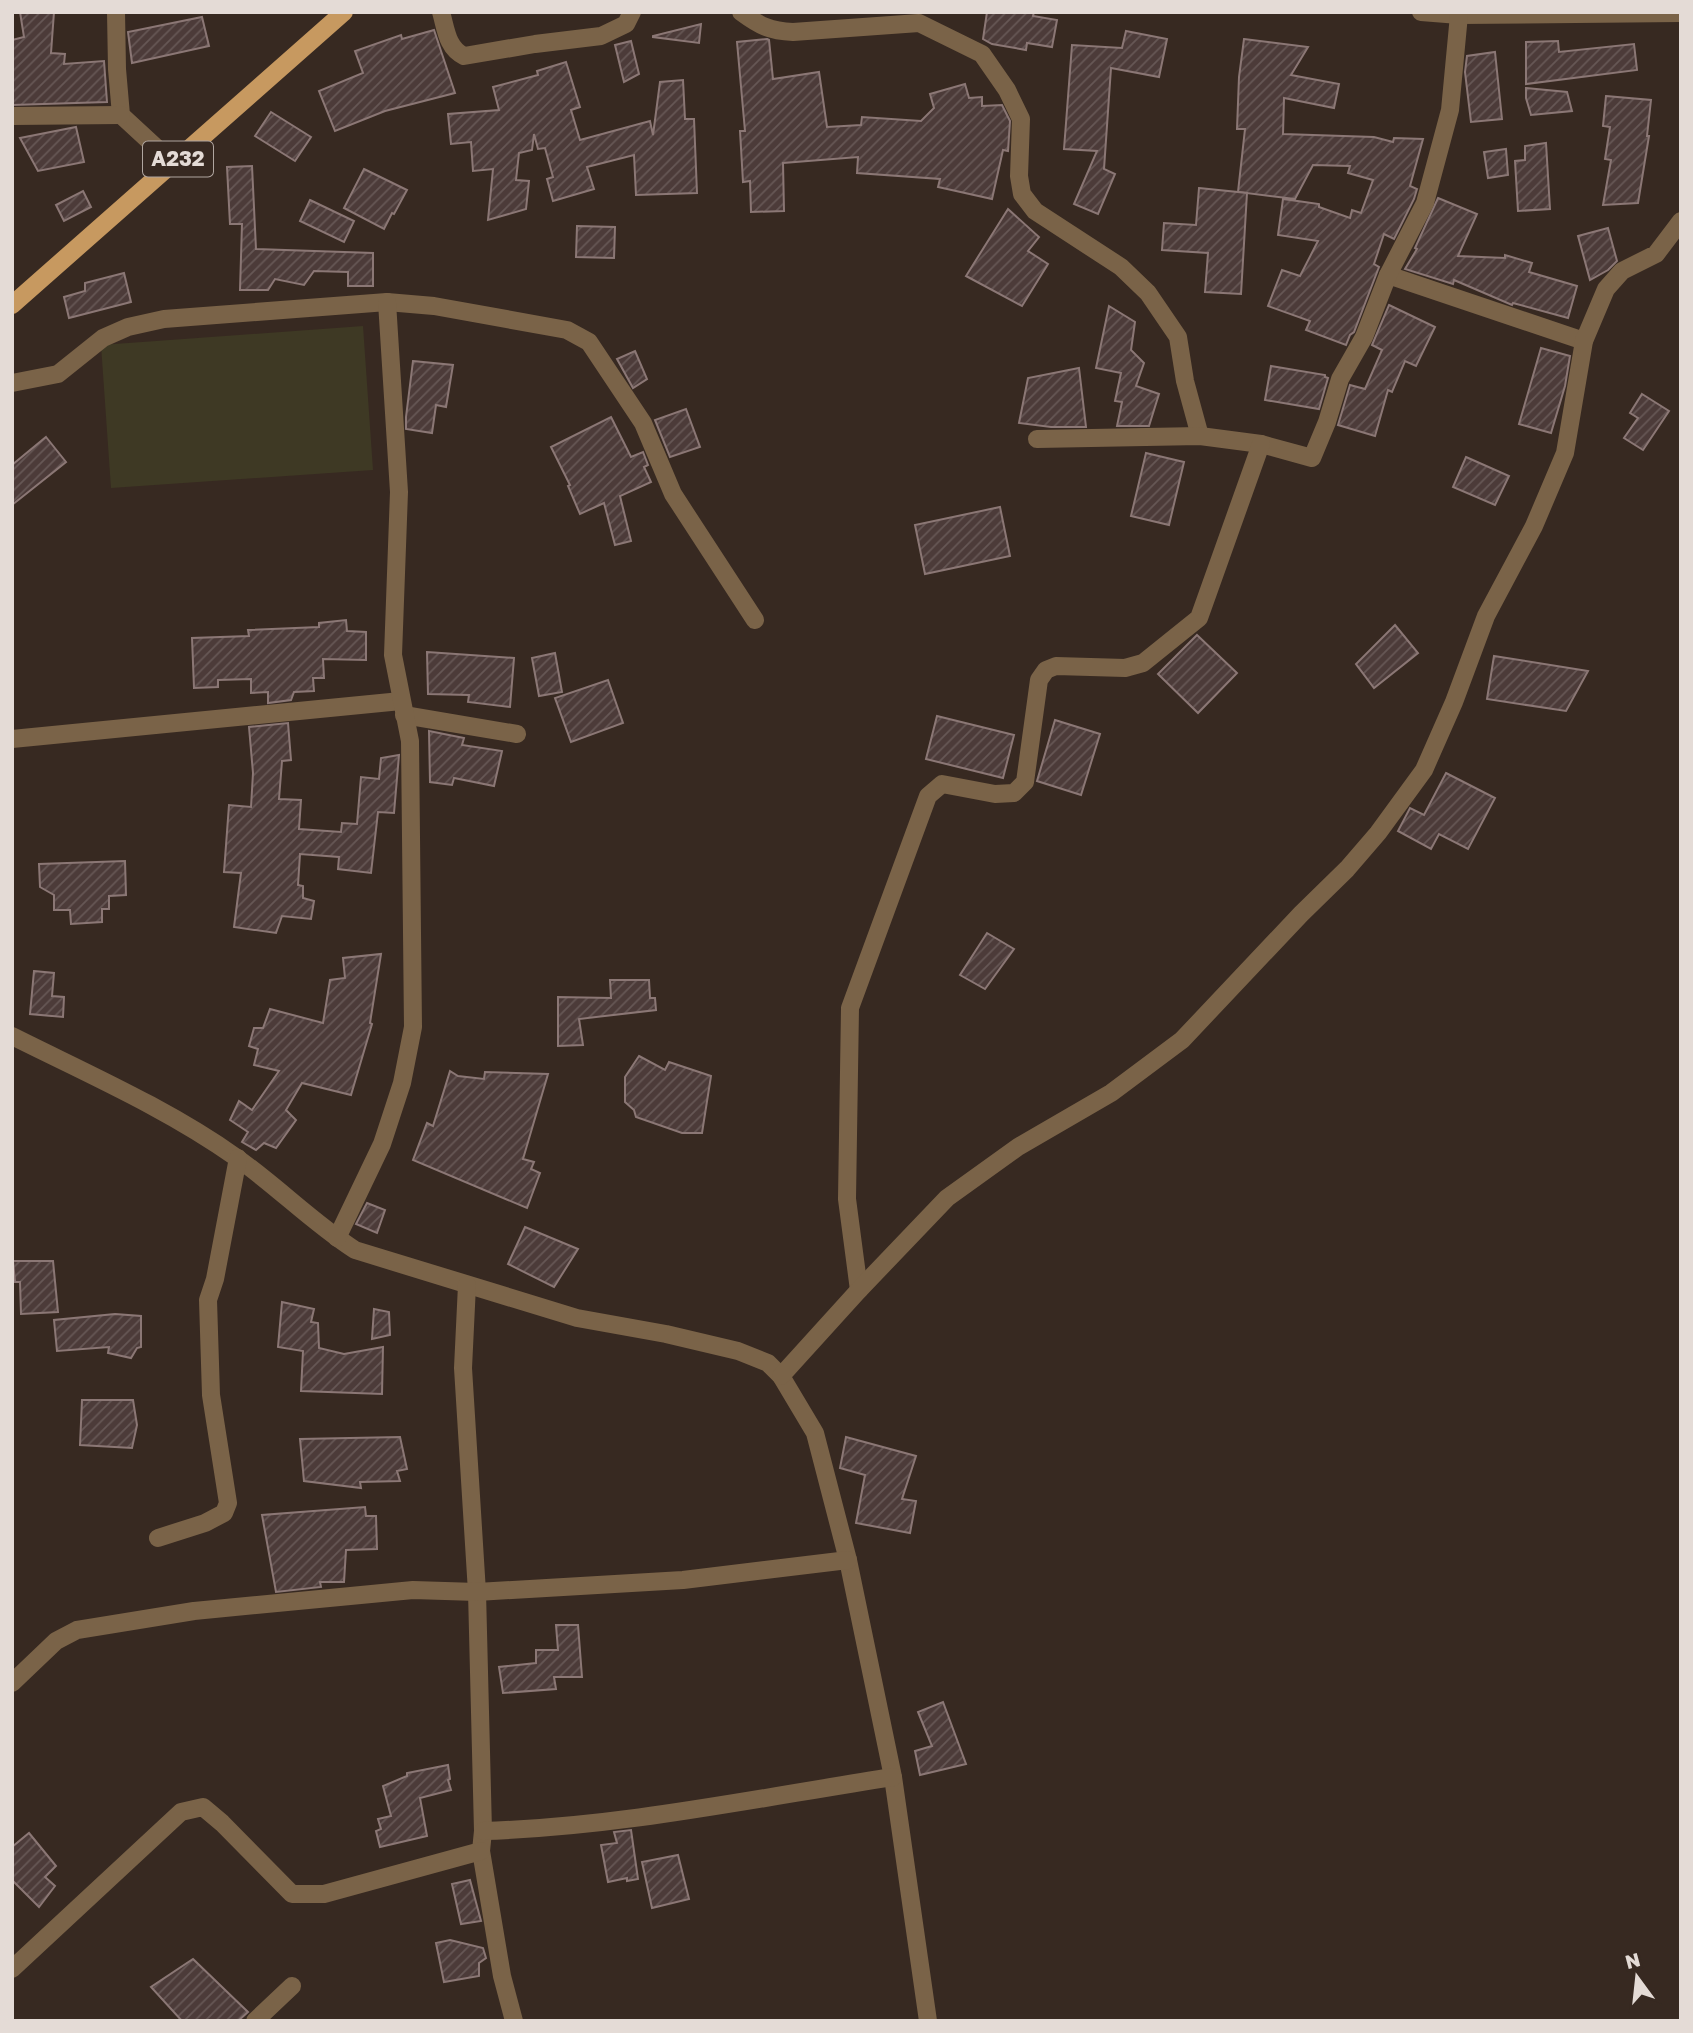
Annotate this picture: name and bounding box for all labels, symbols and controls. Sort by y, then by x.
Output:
road number: A232 [143,142,213,176]
north arrow [1602,1942,1672,2012]
text: N [1623,1947,1642,1973]

